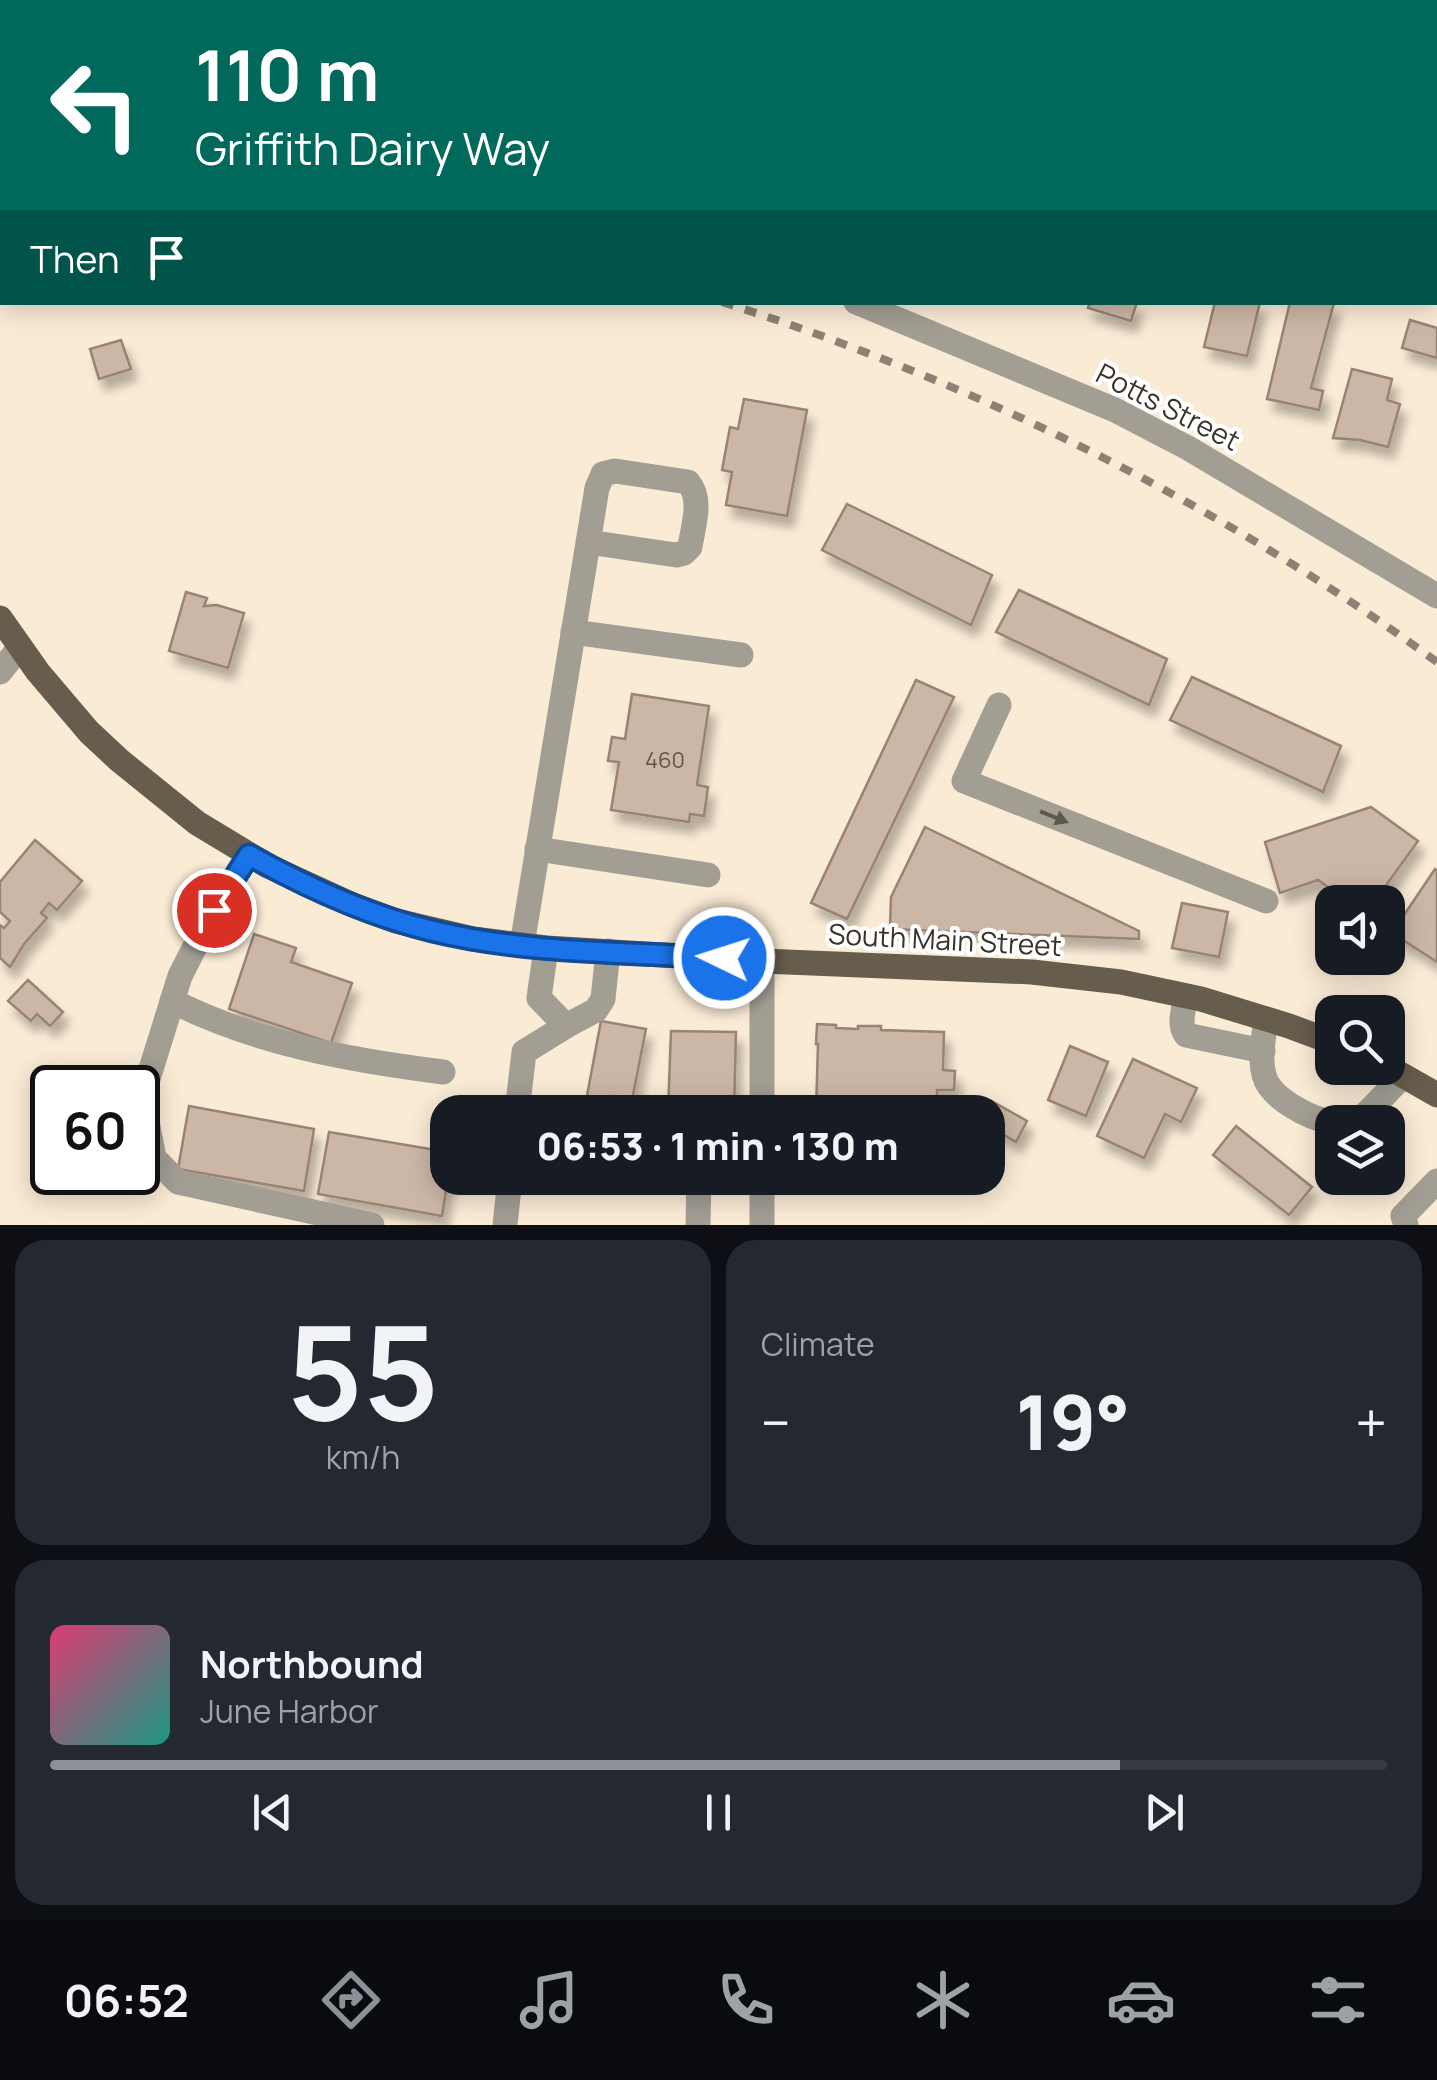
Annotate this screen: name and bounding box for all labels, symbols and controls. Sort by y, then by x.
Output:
text: 110 m [195,26,379,122]
icon: left [30,40,160,170]
text: Griffith Dairy Way [195,117,550,179]
icon: arrive [139,230,194,285]
text: Then [30,232,119,284]
street label: Potts Street [1090,354,1247,459]
house number: 460 [645,745,685,775]
one-way arrow [1039,809,1069,825]
pin [172,868,257,953]
icon: arrive [187,883,242,938]
map controls [1315,885,1405,1195]
button: sound [1315,885,1405,975]
position arrow [672,906,776,1010]
street label: South Main Street [827,914,1063,964]
button: search [1315,995,1405,1085]
speed limit sign: 60 [30,1065,160,1195]
button: layers [1315,1105,1405,1195]
text: 06:53 · 1 min · 130 m [536,1119,899,1171]
text: 55 [287,1281,439,1459]
text: Climate [761,1322,875,1366]
text: 19° [1016,1370,1130,1473]
text: − [761,1384,791,1460]
text: + [1355,1384,1387,1460]
text: km/h [326,1435,400,1479]
text: Northbound [200,1637,424,1689]
text: June Harbor [200,1689,378,1733]
icon: previous [245,1785,300,1840]
icon: pause [691,1785,746,1840]
icon: next [1137,1785,1192,1840]
icon: directions [316,1965,386,2035]
icon: music [514,1965,584,2035]
icon: phone [711,1965,781,2035]
icon: climate [908,1965,978,2035]
icon: car [1106,1965,1176,2035]
icon: filters [1303,1965,1373,2035]
text: 06:52 [64,1969,189,2031]

